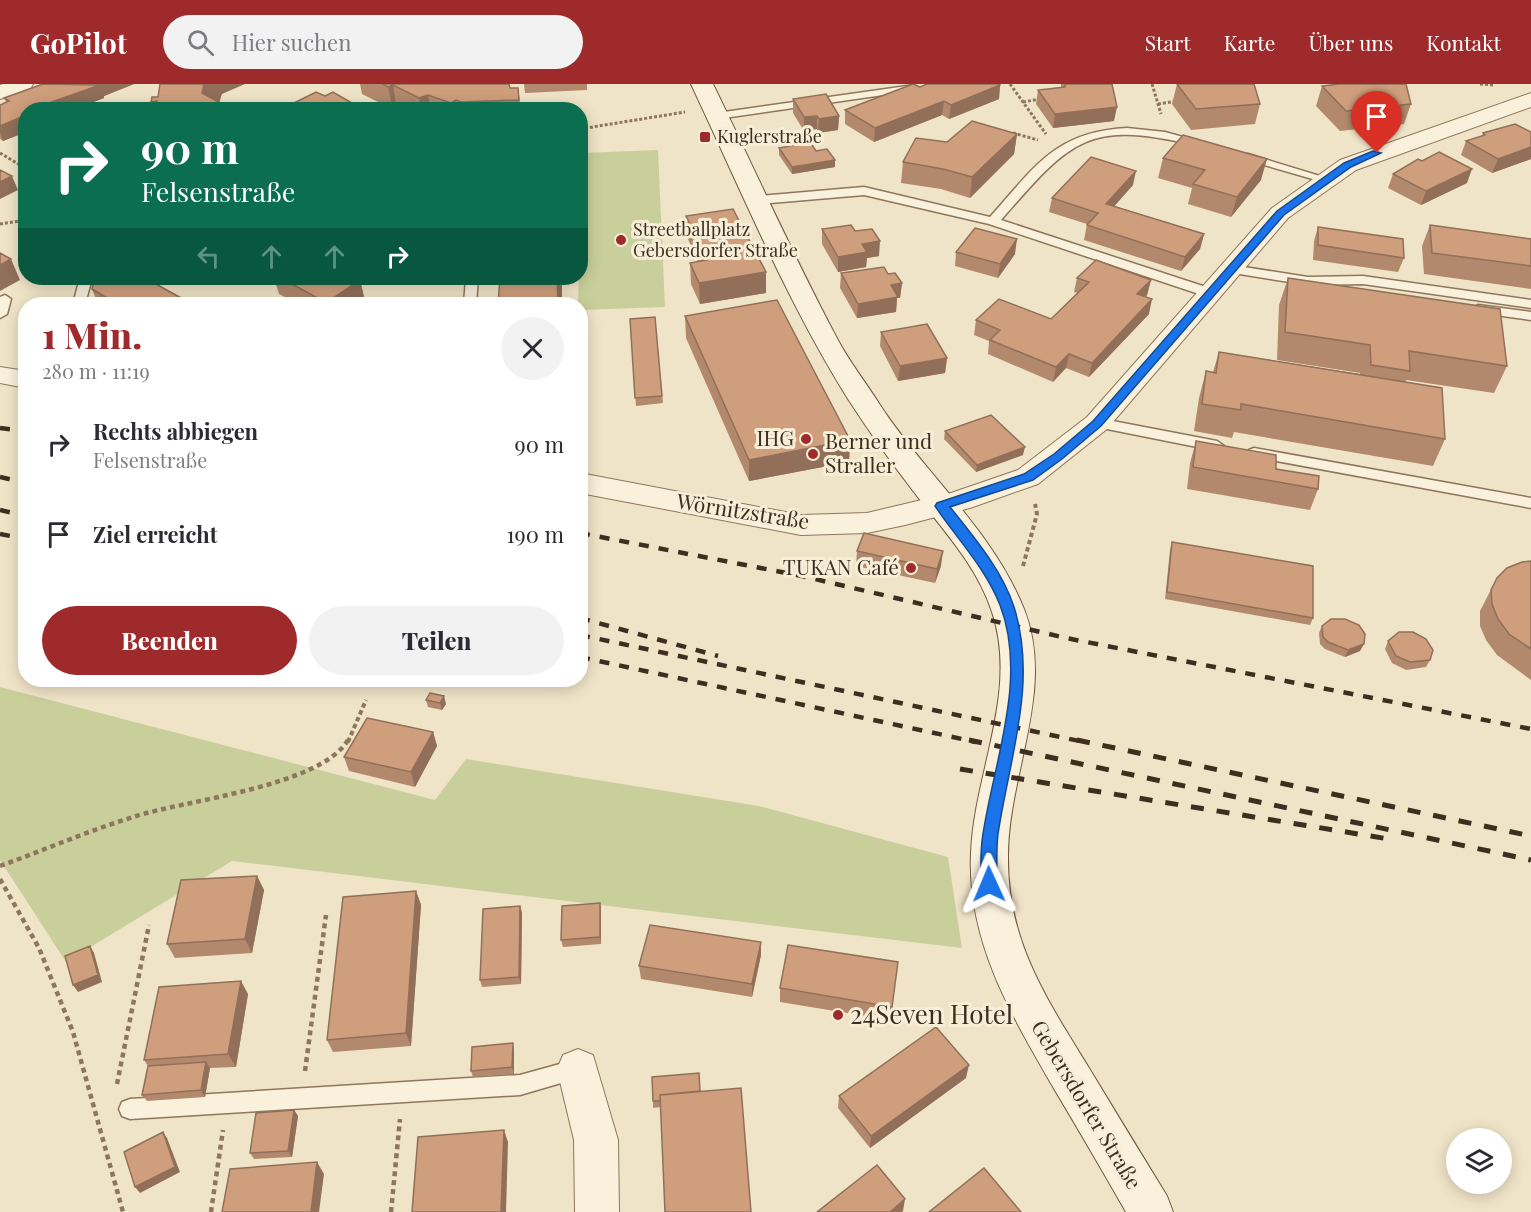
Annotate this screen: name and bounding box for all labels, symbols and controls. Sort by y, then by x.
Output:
search box [163,15,583,69]
text: GoPilot [30,24,127,61]
icon: search [184,26,217,59]
text: Hier suchen [232,27,351,57]
text: Start [1145,28,1191,56]
text: Karte [1224,28,1275,56]
text: Über uns [1308,28,1393,56]
text: Kontakt [1426,28,1501,56]
pin [1351,91,1402,153]
icon: arrive [1360,100,1393,133]
text: 90 m [141,119,239,175]
place label: Kuglerstraße [717,124,822,148]
icon: right [42,126,120,204]
marker: Kuglerstraße [698,130,712,144]
text: Felsenstraße [141,173,295,209]
place label: Streetballplatz Gebersdorfer Straße [633,217,798,262]
marker: Streetballplatz Gebersdorfer Straße [614,233,628,247]
icon: left [192,240,225,273]
icon: ahead [255,240,288,273]
icon: ahead [318,240,351,273]
icon: right [381,240,414,273]
text: 1 Min. [42,310,142,358]
button: close [501,317,564,380]
text: 280 m · 11:19 [42,357,150,384]
text: Rechts abbiegen [93,416,258,446]
place label: IHG [756,423,794,451]
place label: Berner und Straller [825,426,932,478]
icon: right [42,428,75,461]
text: 90 m [515,429,564,459]
marker: IHG [799,432,813,446]
text: Felsenstraße [93,446,207,473]
marker: Berner und Straller [806,447,820,461]
street label: Wörnitzstraße [674,486,812,534]
icon: arrive [42,518,75,551]
text: Ziel erreicht [93,519,217,549]
text: 190 m [506,519,564,549]
place label: TUKAN Café [783,552,899,580]
marker: TUKAN Café [904,561,918,575]
button: Beenden [42,606,297,675]
button: Teilen [309,606,564,675]
position arrow [957,852,1021,916]
place label: 24Seven Hotel [850,996,1013,1031]
marker: 24Seven Hotel [831,1008,845,1022]
street label: Gebersdorfer Straße [1026,1014,1149,1194]
map controls [1446,1128,1512,1194]
button: layers [1446,1128,1512,1194]

